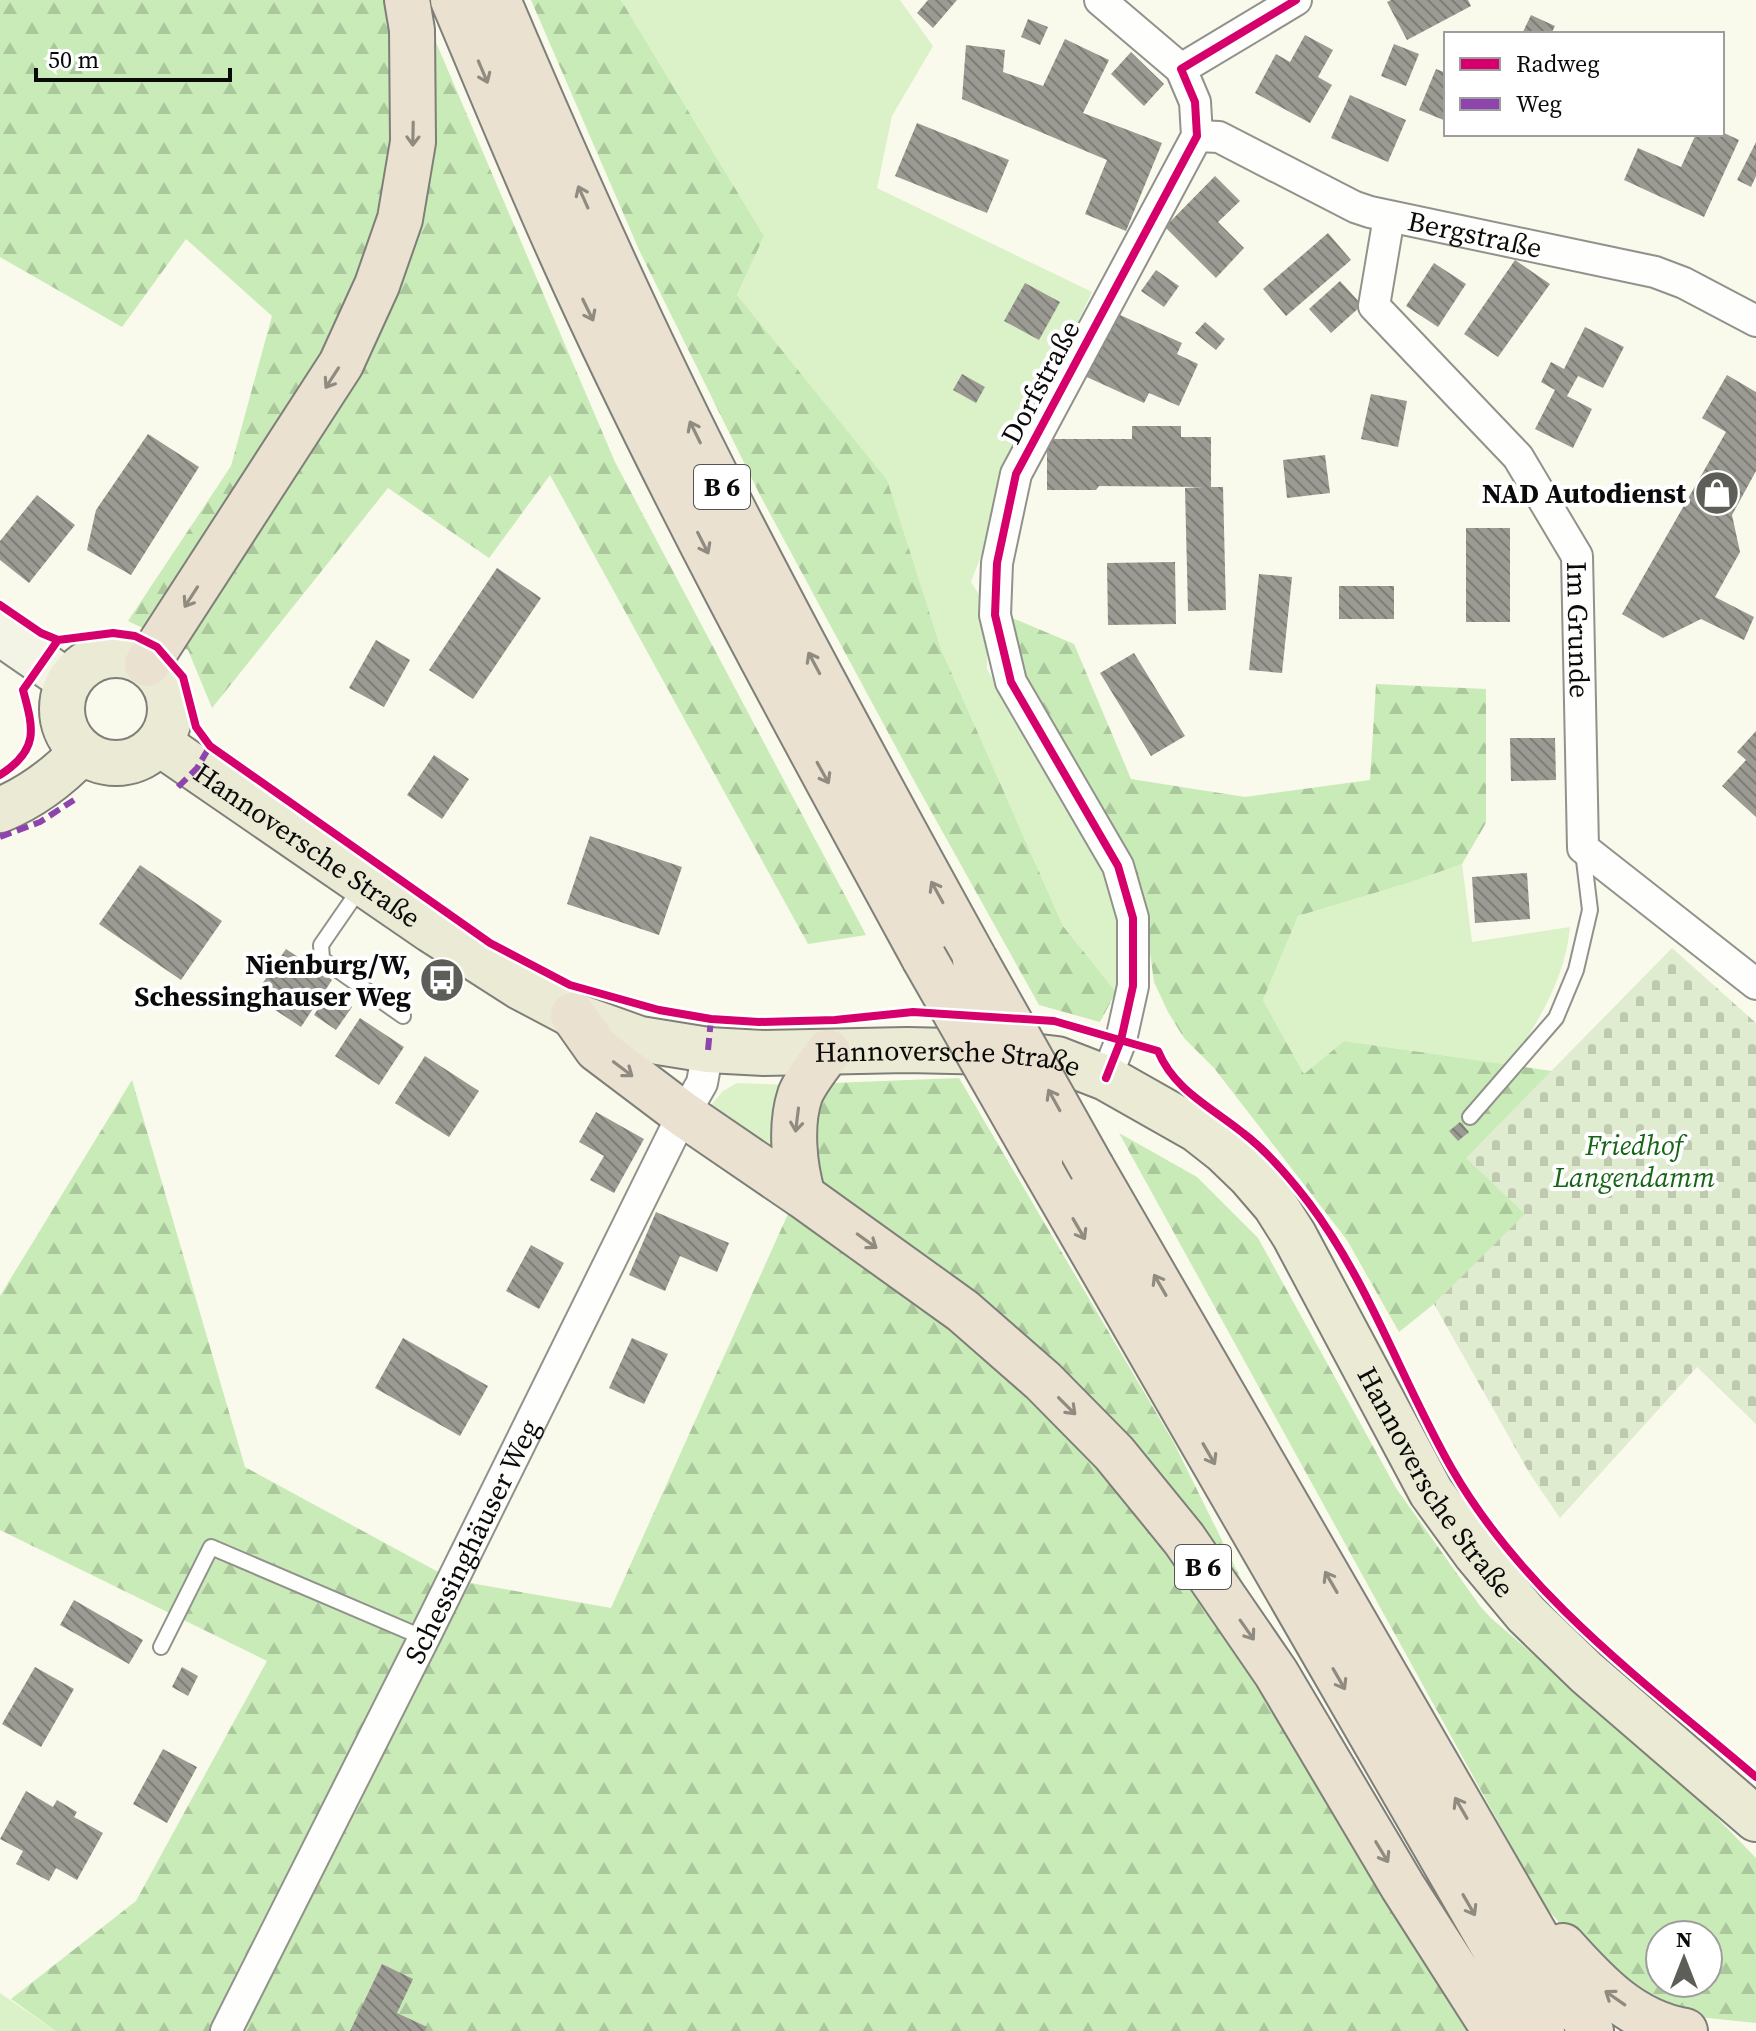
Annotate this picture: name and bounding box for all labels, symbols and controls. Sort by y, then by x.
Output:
scale bar [36,32,230,82]
legend [1444,32,1724,136]
text: 50 m [48,43,99,76]
text: Radweg [1516,47,1600,80]
one-way arrow [477,59,492,84]
text: Weg [1516,87,1562,120]
one-way arrow [405,120,420,147]
one-way arrow [575,185,590,210]
street label: Bergstraße [1404,201,1545,267]
one-way arrow [581,297,596,321]
street label: Dorfstraße [992,314,1088,450]
one-way arrow [323,366,339,389]
one-way arrow [687,420,702,444]
road number: B 6 [694,465,750,509]
shop icon: NAD Autodienst [1693,469,1741,517]
place label: NAD Autodienst [1482,474,1687,512]
one-way arrow [696,530,712,554]
street label: Im Grunde [1558,561,1599,698]
one-way arrow [183,585,199,608]
one-way arrow [805,652,821,675]
street label: Hannoversche Straße [186,754,428,936]
one-way arrow [816,761,832,785]
one-way arrow [929,880,945,904]
place label: Nienburg/W, Schessinghauser Weg [134,945,411,1015]
bus stop icon: Nienburg/W, Schessinghauser Weg [418,956,466,1004]
street label: Hannoversche Straße [814,1031,1087,1086]
one-way arrow [612,1061,634,1078]
one-way arrow [1046,1089,1061,1113]
one-way arrow [789,1107,804,1132]
park label: Friedhof Langendamm [1552,1126,1715,1196]
one-way arrow [1071,1217,1087,1240]
one-way arrow [855,1233,877,1250]
one-way arrow [1152,1274,1168,1297]
street label: Hannoversche Straße [1349,1360,1523,1605]
one-way arrow [1057,1396,1076,1415]
street label: Schessinghäuser Weg [395,1413,548,1670]
one-way arrow [1201,1442,1217,1465]
road number: B 6 [1175,1545,1231,1589]
one-way arrow [1323,1571,1339,1595]
one-way arrow [1239,1619,1255,1641]
one-way arrow [1332,1667,1347,1691]
one-way arrow [1453,1797,1469,1820]
one-way arrow [1374,1840,1390,1863]
one-way arrow [1461,1893,1477,1916]
north arrow [1644,1919,1724,1999]
text: N [1676,1924,1692,1954]
one-way arrow [1605,1990,1626,2007]

